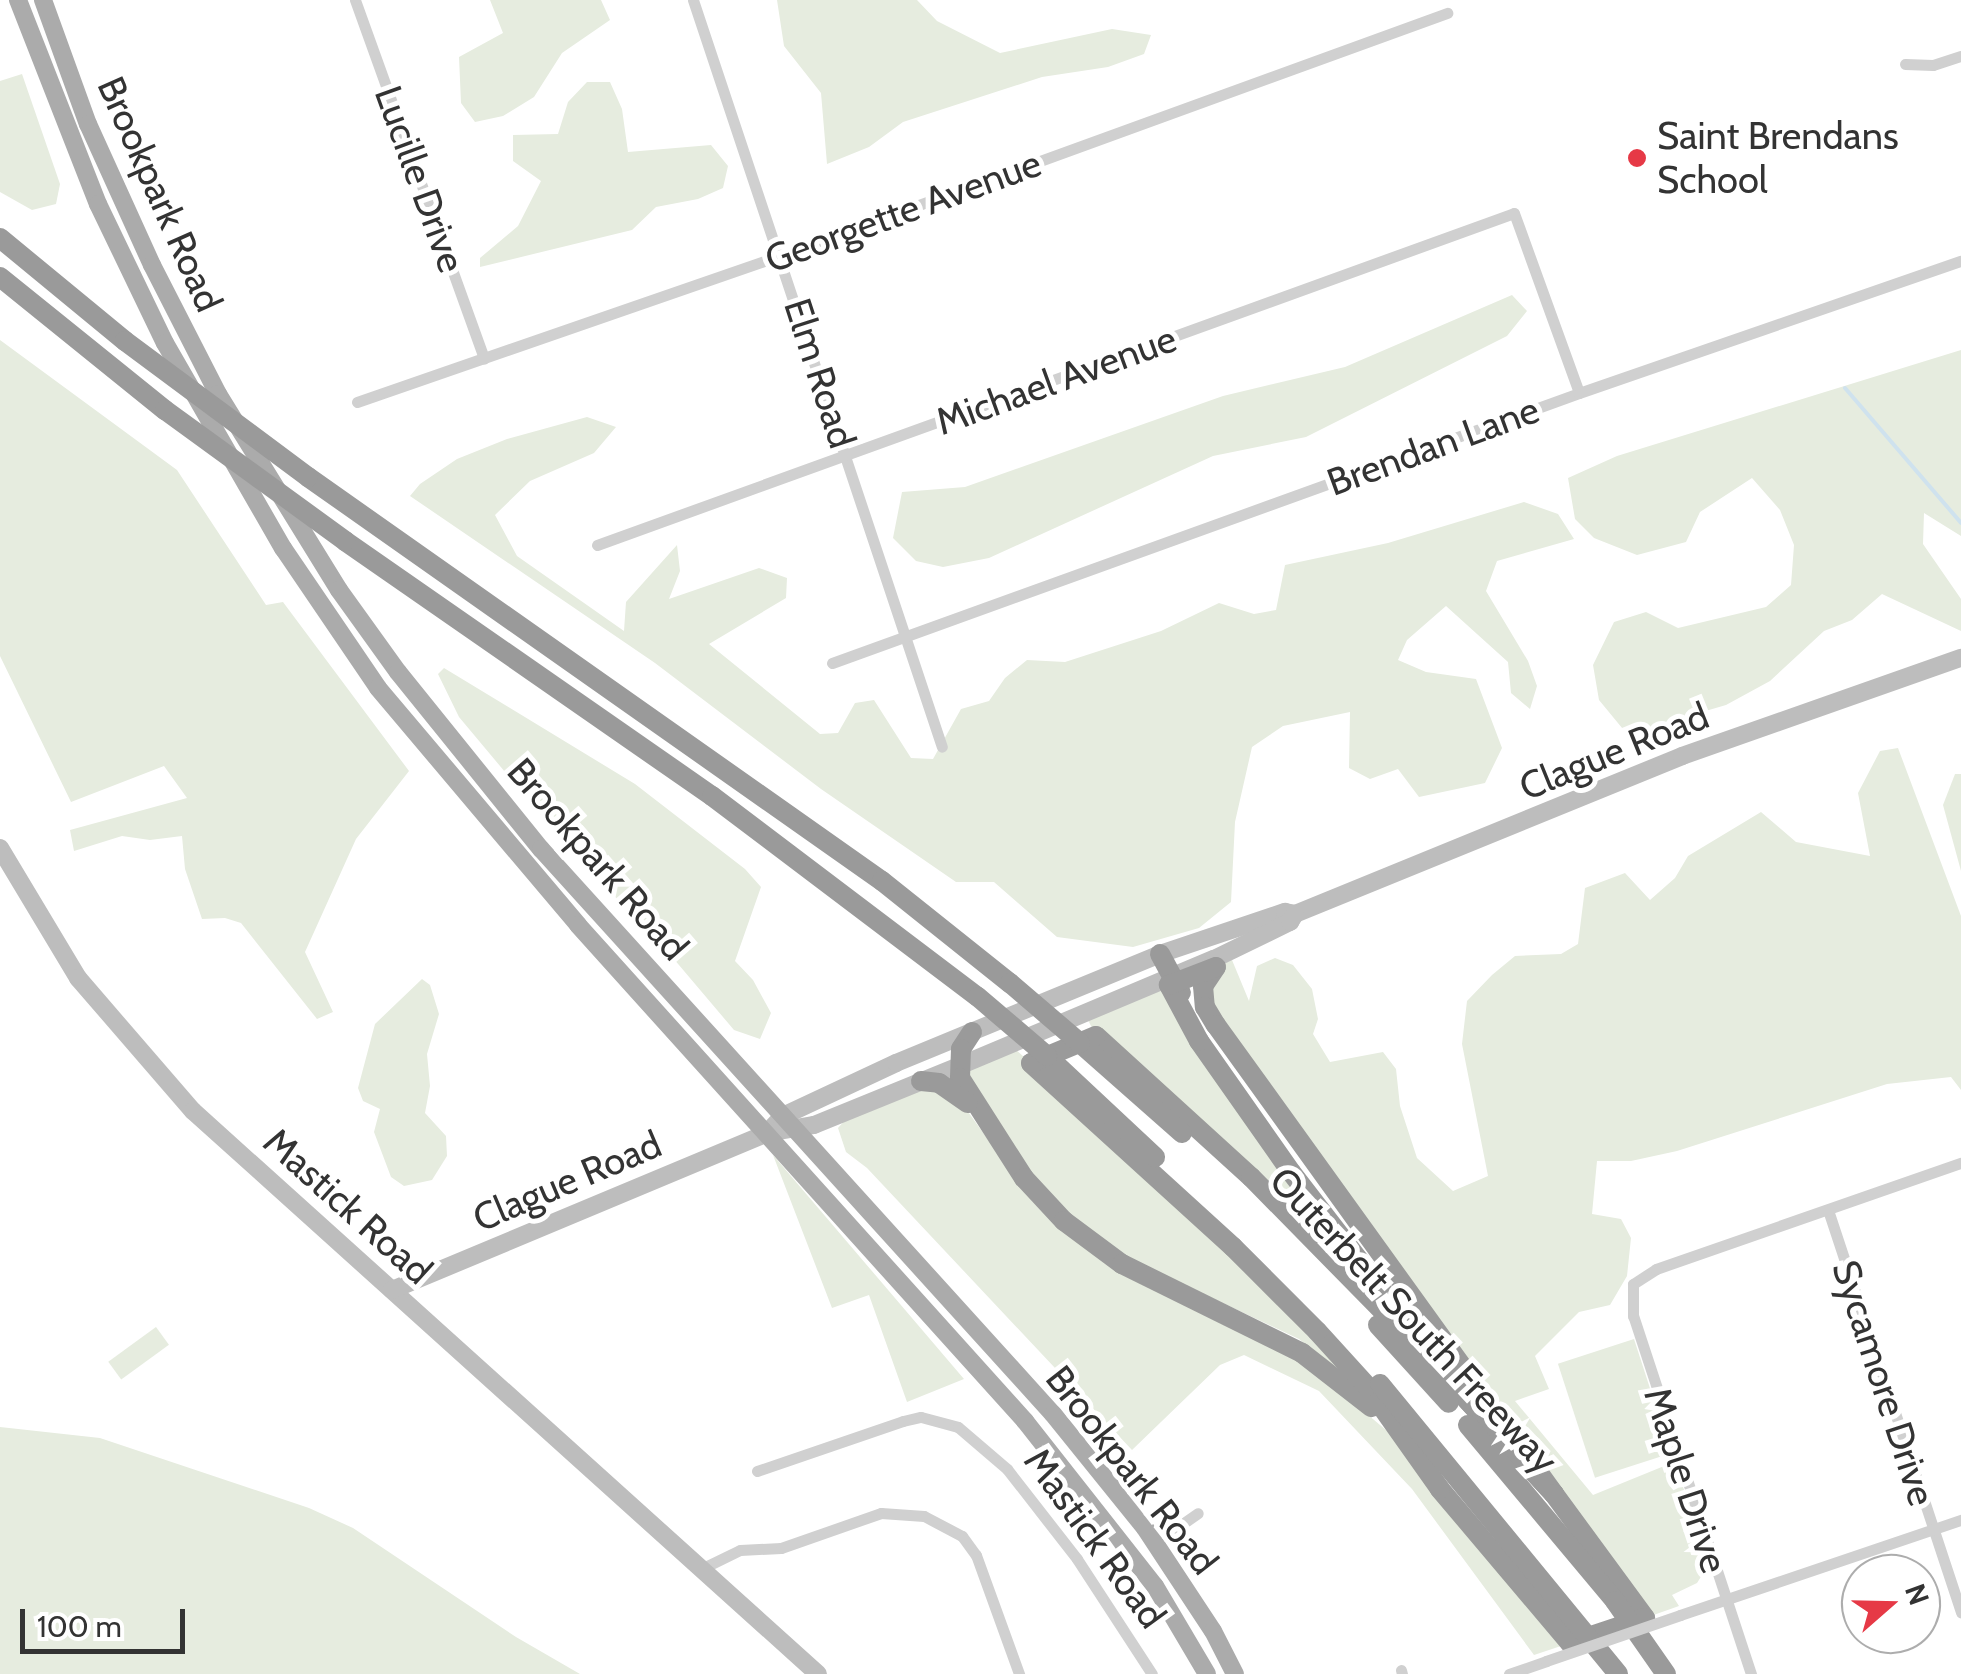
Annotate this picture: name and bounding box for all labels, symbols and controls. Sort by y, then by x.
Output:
street label: Brookpark Road [88,70,232,318]
street label: Lucille Drive [365,80,475,278]
place label: Saint Brendans School [1657,113,1899,202]
street label: Georgette Avenue [759,140,1047,282]
marker: Saint Brendans School [1626,147,1648,169]
street label: Elm Road [774,293,866,453]
street label: Michael Avenue [930,315,1182,445]
street label: Brendan Lane [1321,387,1545,505]
street label: Clague Road [1513,692,1715,810]
street label: Brookpark Road [498,749,698,969]
street label: Mastick Road [254,1119,442,1293]
street label: Clague Road [466,1121,668,1241]
street label: Outerbelt South Freeway [1260,1158,1568,1482]
street label: Sycamore Drive [1823,1255,1945,1511]
street label: Brookpark Road [1036,1357,1228,1583]
street label: Maple Drive [1635,1382,1737,1578]
street label: Mastick Road [1015,1439,1175,1637]
north arrow [1841,1554,1941,1654]
text: N [1898,1579,1937,1610]
scale bar [25,1589,190,1651]
text: 100 m [37,1608,122,1645]

